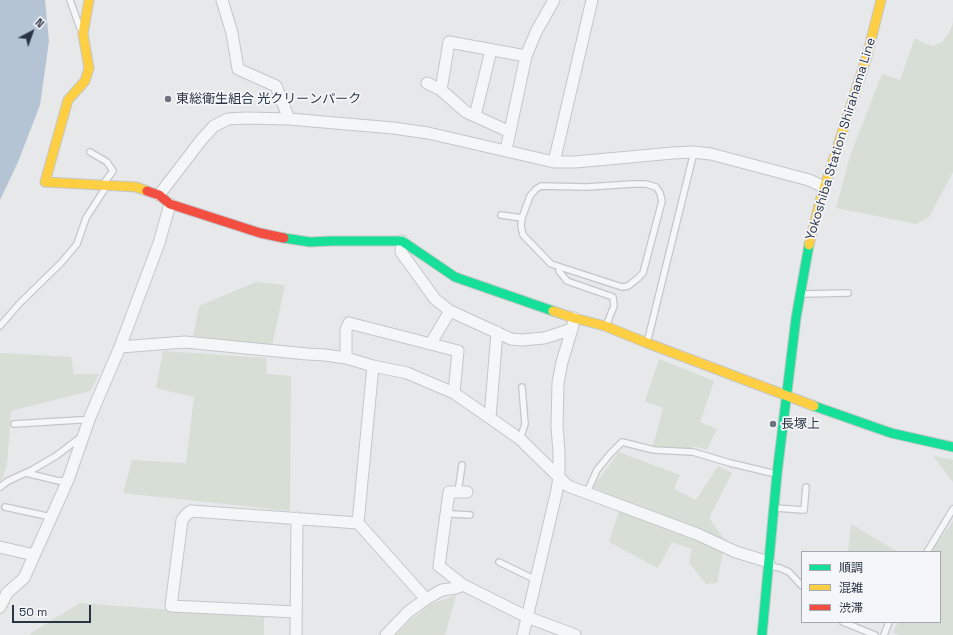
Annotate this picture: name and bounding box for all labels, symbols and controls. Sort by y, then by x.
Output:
north arrow [12,12,52,52]
text: N [32,15,47,31]
street label: Yokoshiba Station Shirahama Line [803,36,879,242]
place label: 東総衛生組合 光クリーンパーク [176,91,361,107]
marker: 東総衛生組合 光クリーンパーク [163,94,173,104]
place label: 長塚上 [781,416,820,432]
marker: 長塚上 [768,419,778,429]
legend [801,551,941,623]
text: 順調 [839,560,863,576]
text: 混雑 [839,580,863,596]
scale bar [14,597,93,623]
text: 渋滞 [839,600,863,616]
text: 50 m [19,604,47,620]

